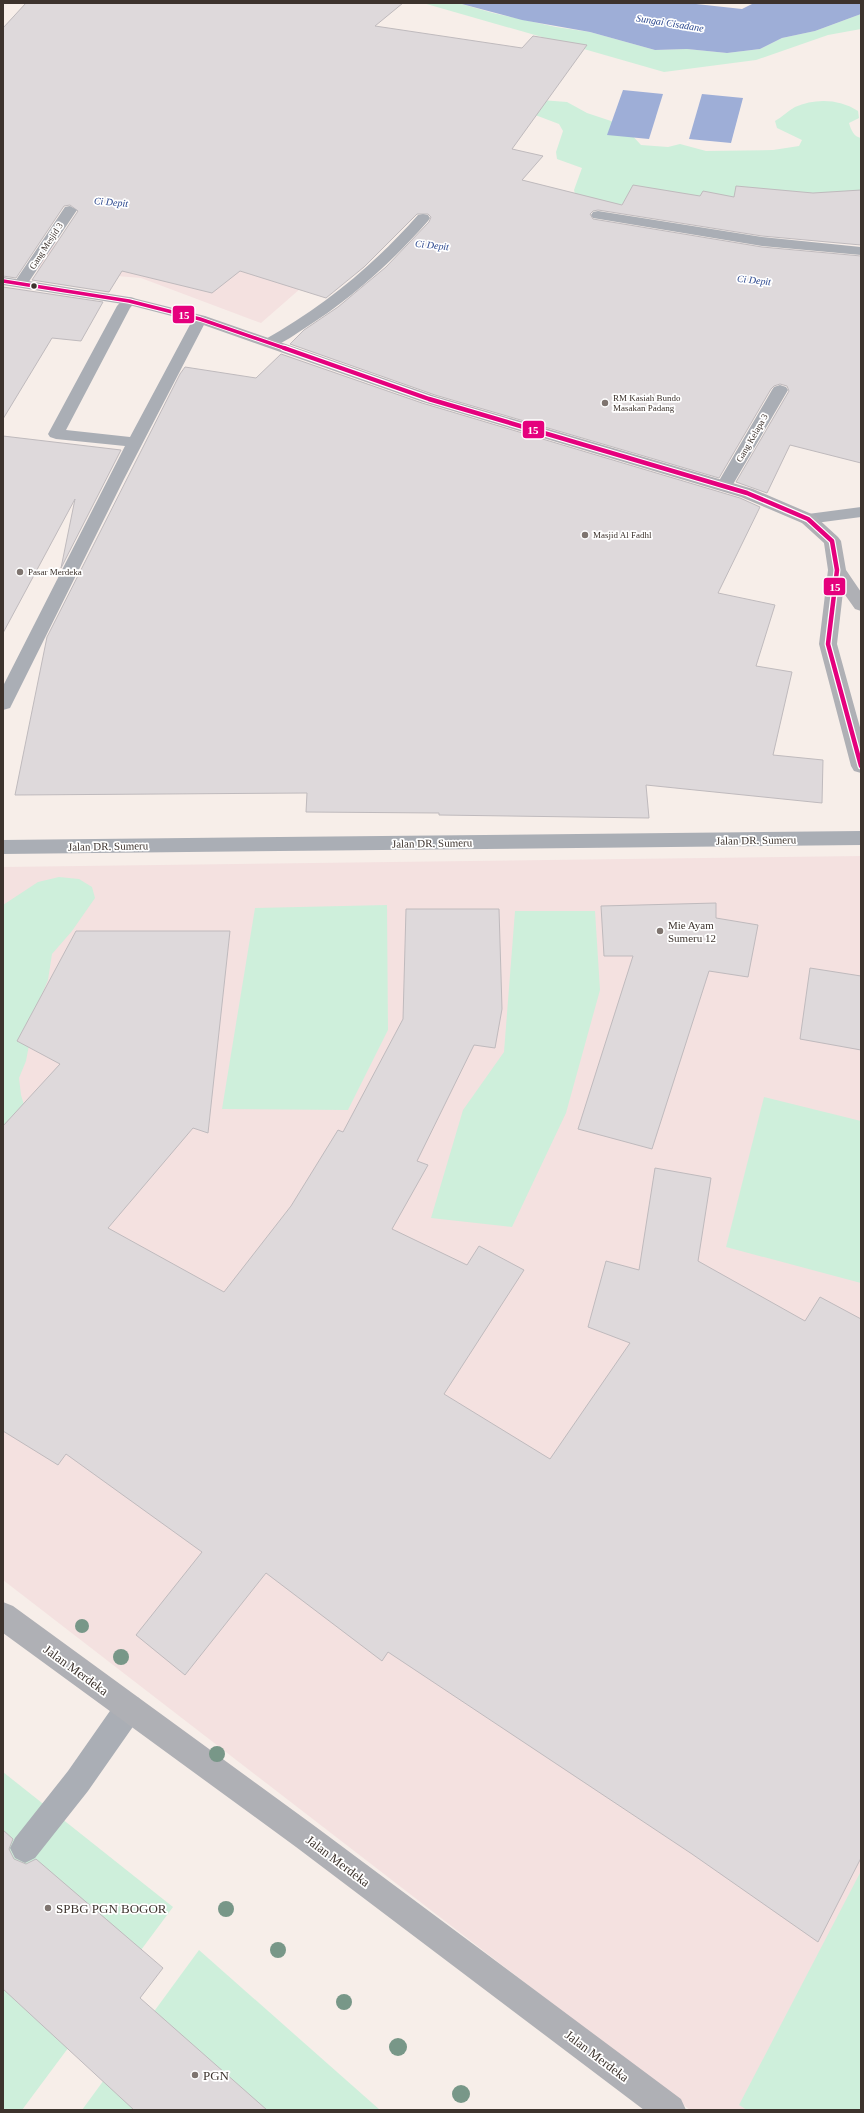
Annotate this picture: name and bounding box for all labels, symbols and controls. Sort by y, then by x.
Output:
water label: Sungai Cisadane [636,12,705,34]
water label: Ci Depit [93,195,129,209]
street label: Gang Mesjid 3 [27,220,65,271]
water label: Ci Depit [414,238,450,252]
water label: Ci Depit [736,273,772,287]
unlabelled marker [29,281,39,291]
line badge: 15 [172,305,195,324]
text: 15 [179,309,190,321]
place label: RM Kasiah Bundo Masakan Padang [613,393,681,413]
marker: RM Kasiah Bundo Masakan Padang [600,398,610,408]
street label: Gang Kelapa 3 [734,412,770,464]
line badge: 15 [522,420,545,439]
text: 15 [528,424,539,436]
marker: Masjid Al Fadhl [580,530,590,540]
place label: Masjid Al Fadhl [593,530,652,540]
marker: Pasar Merdeka [15,567,25,577]
place label: Pasar Merdeka [28,567,82,577]
line badge: 15 [823,577,846,596]
text: 15 [830,581,841,593]
street label: Jalan DR. Sumeru [716,833,797,847]
street label: Jalan DR. Sumeru [392,836,473,850]
street label: Jalan DR. Sumeru [68,839,149,853]
place label: Mie Ayam Sumeru 12 [668,919,716,944]
marker: Mie Ayam Sumeru 12 [655,926,665,936]
street label: Jalan Merdeka [41,1642,111,1699]
street label: Jalan Merdeka [303,1832,373,1890]
place label: SPBG PGN BOGOR [56,1901,167,1916]
marker: SPBG PGN BOGOR [43,1903,53,1913]
street label: Jalan Merdeka [562,2027,632,2085]
place label: PGN [203,2068,230,2083]
marker: PGN [190,2070,200,2080]

